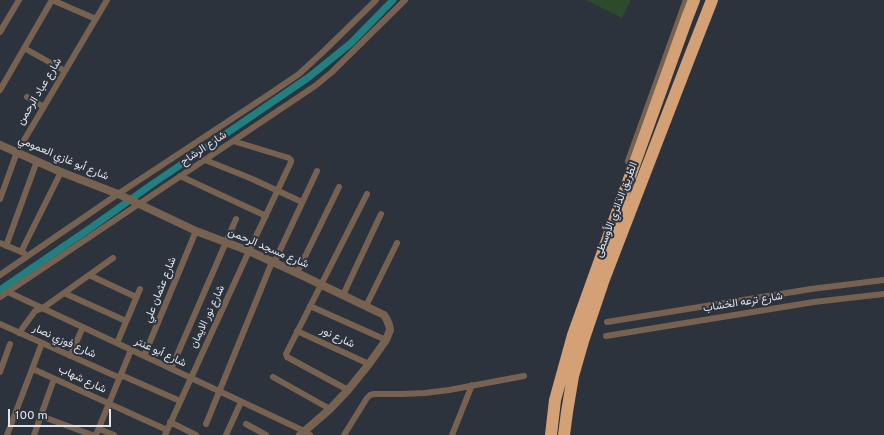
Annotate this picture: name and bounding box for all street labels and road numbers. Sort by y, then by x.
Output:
street label: شارع عباد الرحمن [15,56,65,128]
street label: شارع الرشاح [178,129,230,169]
street label: شارع أبو غازي العمومي [16,134,110,184]
street label: الطريق الدائري الأوسطى [593,161,641,259]
street label: شارع مسجد الرحمن [226,226,310,272]
street label: شارع عثمان علي [142,255,180,325]
street label: شارع نور الايمان [188,283,228,351]
street label: شارع ترعه الخشاب [702,290,784,316]
street label: شارع فوزي نصار [30,322,98,362]
street label: شارع نور [318,324,356,352]
street label: شارع أبو عنتر [132,335,188,371]
street label: شارع شهاب [56,363,108,397]

